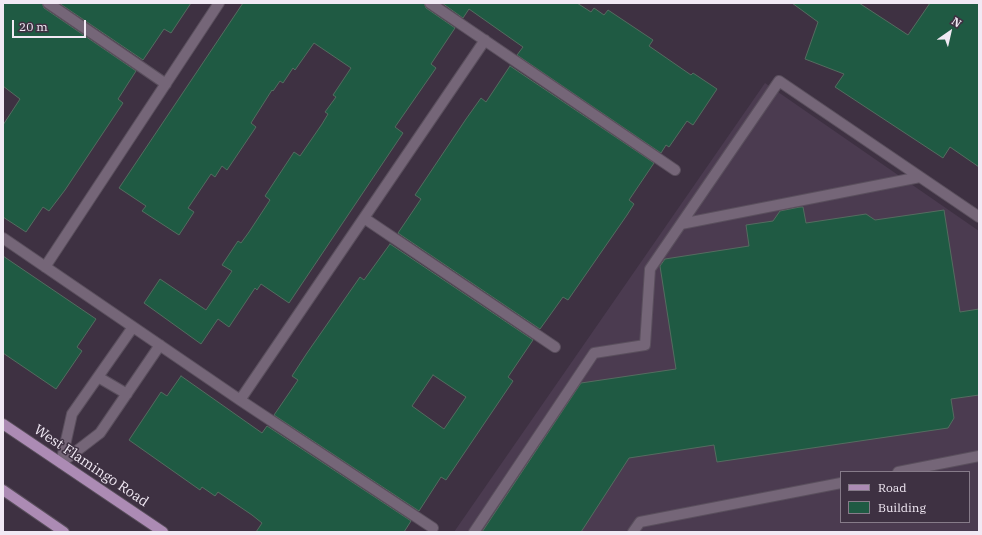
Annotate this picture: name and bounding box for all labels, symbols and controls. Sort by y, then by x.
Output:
scale bar [14,12,88,38]
north arrow [930,12,970,52]
text: N [949,14,964,30]
text: 20 m [19,19,48,34]
street label: West Flamingo Road [30,421,152,511]
legend [840,471,970,523]
text: Road [878,480,907,495]
text: Building [878,500,926,515]

